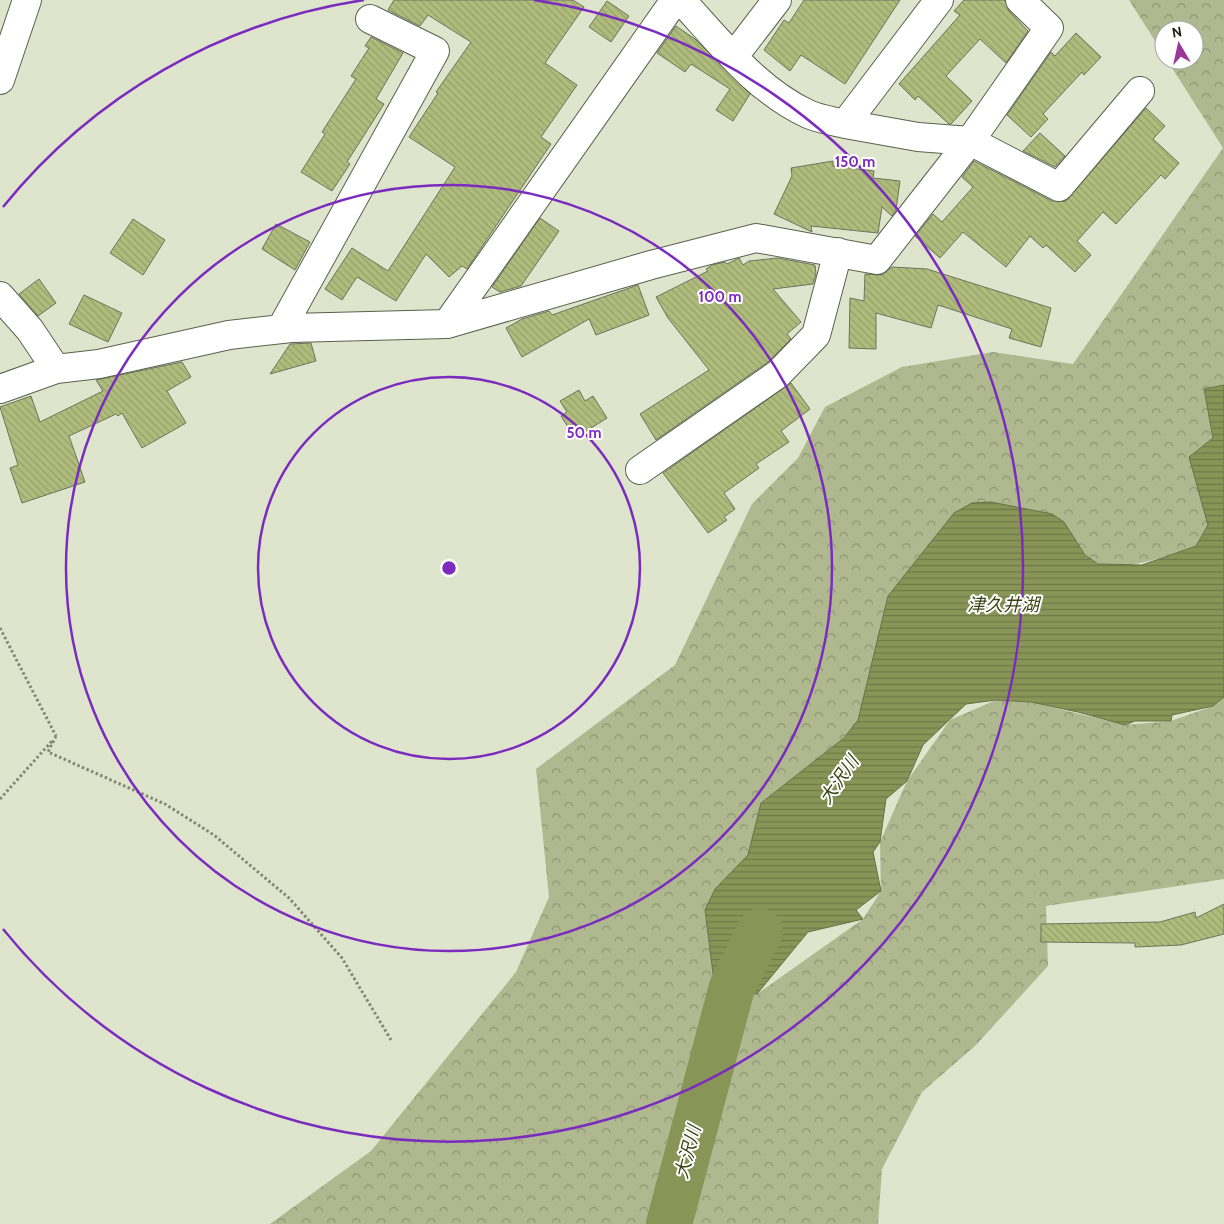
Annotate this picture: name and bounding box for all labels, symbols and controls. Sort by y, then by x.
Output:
north arrow [1154,20,1204,70]
text: N [1171,22,1183,42]
text: 150 m [835,153,875,171]
text: 100 m [698,288,742,306]
text: 50 m [566,424,602,442]
centre of rings [440,559,458,577]
water label: 津久井湖 [967,594,1042,616]
water label: 大沢川 [815,750,865,808]
water label: 大沢川 [670,1121,706,1181]

